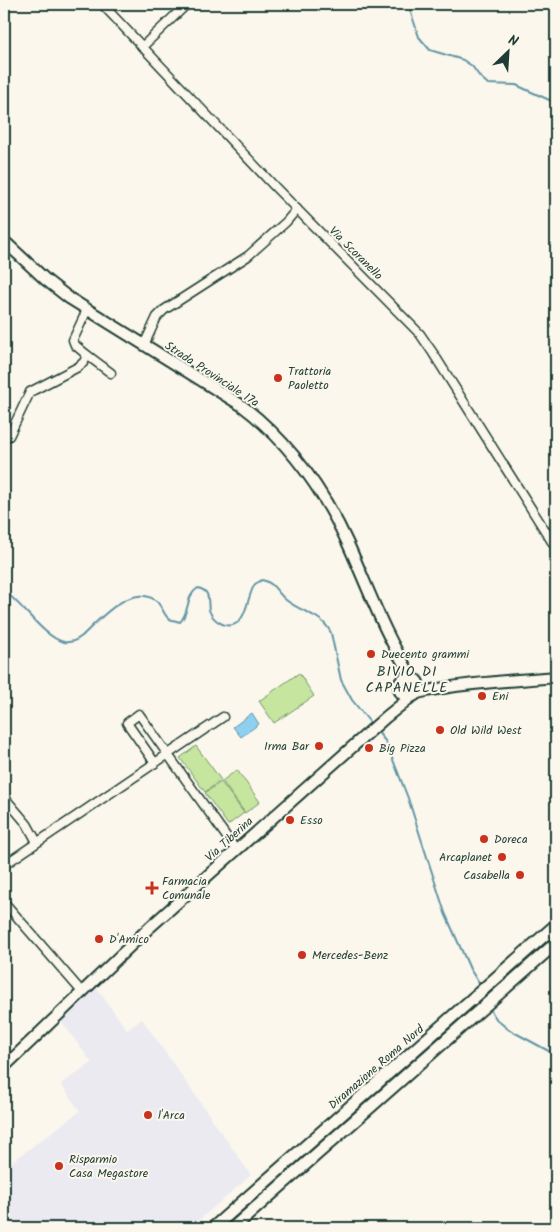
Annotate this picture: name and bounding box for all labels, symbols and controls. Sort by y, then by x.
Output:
north arrow [482,28,532,78]
text: N [504,29,522,53]
street label: Via Scoranello [324,222,387,285]
street label: Strada Provinciale 17a [161,337,263,412]
place label: Trattoria Paoletto [288,362,332,395]
marker: Trattoria Paoletto [272,372,284,384]
place label: Duecento grammi [381,645,470,664]
marker: Duecento grammi [365,648,377,660]
district label: BIVIO DI CAPANELLE [365,661,449,699]
place label: Eni [492,687,509,706]
marker: Eni [476,690,488,702]
place label: Old Wild West [450,721,522,740]
marker: Old Wild West [434,724,446,736]
place label: Irma Bar [264,737,310,756]
place label: Big Pizza [379,739,426,758]
marker: Irma Bar [313,740,325,752]
marker: Big Pizza [363,742,375,754]
place label: Esso [300,811,323,830]
street label: Via Tiberina [201,812,258,866]
marker: Esso [284,814,296,826]
place label: Doreca [494,830,528,849]
marker: Doreca [478,833,490,845]
place label: Arcaplanet [439,848,492,867]
marker: Arcaplanet [496,851,508,863]
place label: Casabella [463,866,510,885]
marker: Casabella [514,869,526,881]
place label: Farmacia Comunale [162,872,211,905]
marker: Farmacia Comunale [146,882,158,894]
place label: D'Amico [109,930,149,949]
marker: D'Amico [93,933,105,945]
place label: Mercedes-Benz [312,946,388,965]
marker: Mercedes-Benz [296,949,308,961]
street label: Diramazione Roma Nord [324,1020,429,1114]
place label: l'Arca [158,1106,185,1125]
marker: l'Arca [142,1109,154,1121]
place label: Risparmio Casa Megastore [69,1150,149,1183]
marker: Risparmio Casa Megastore [53,1160,65,1172]

